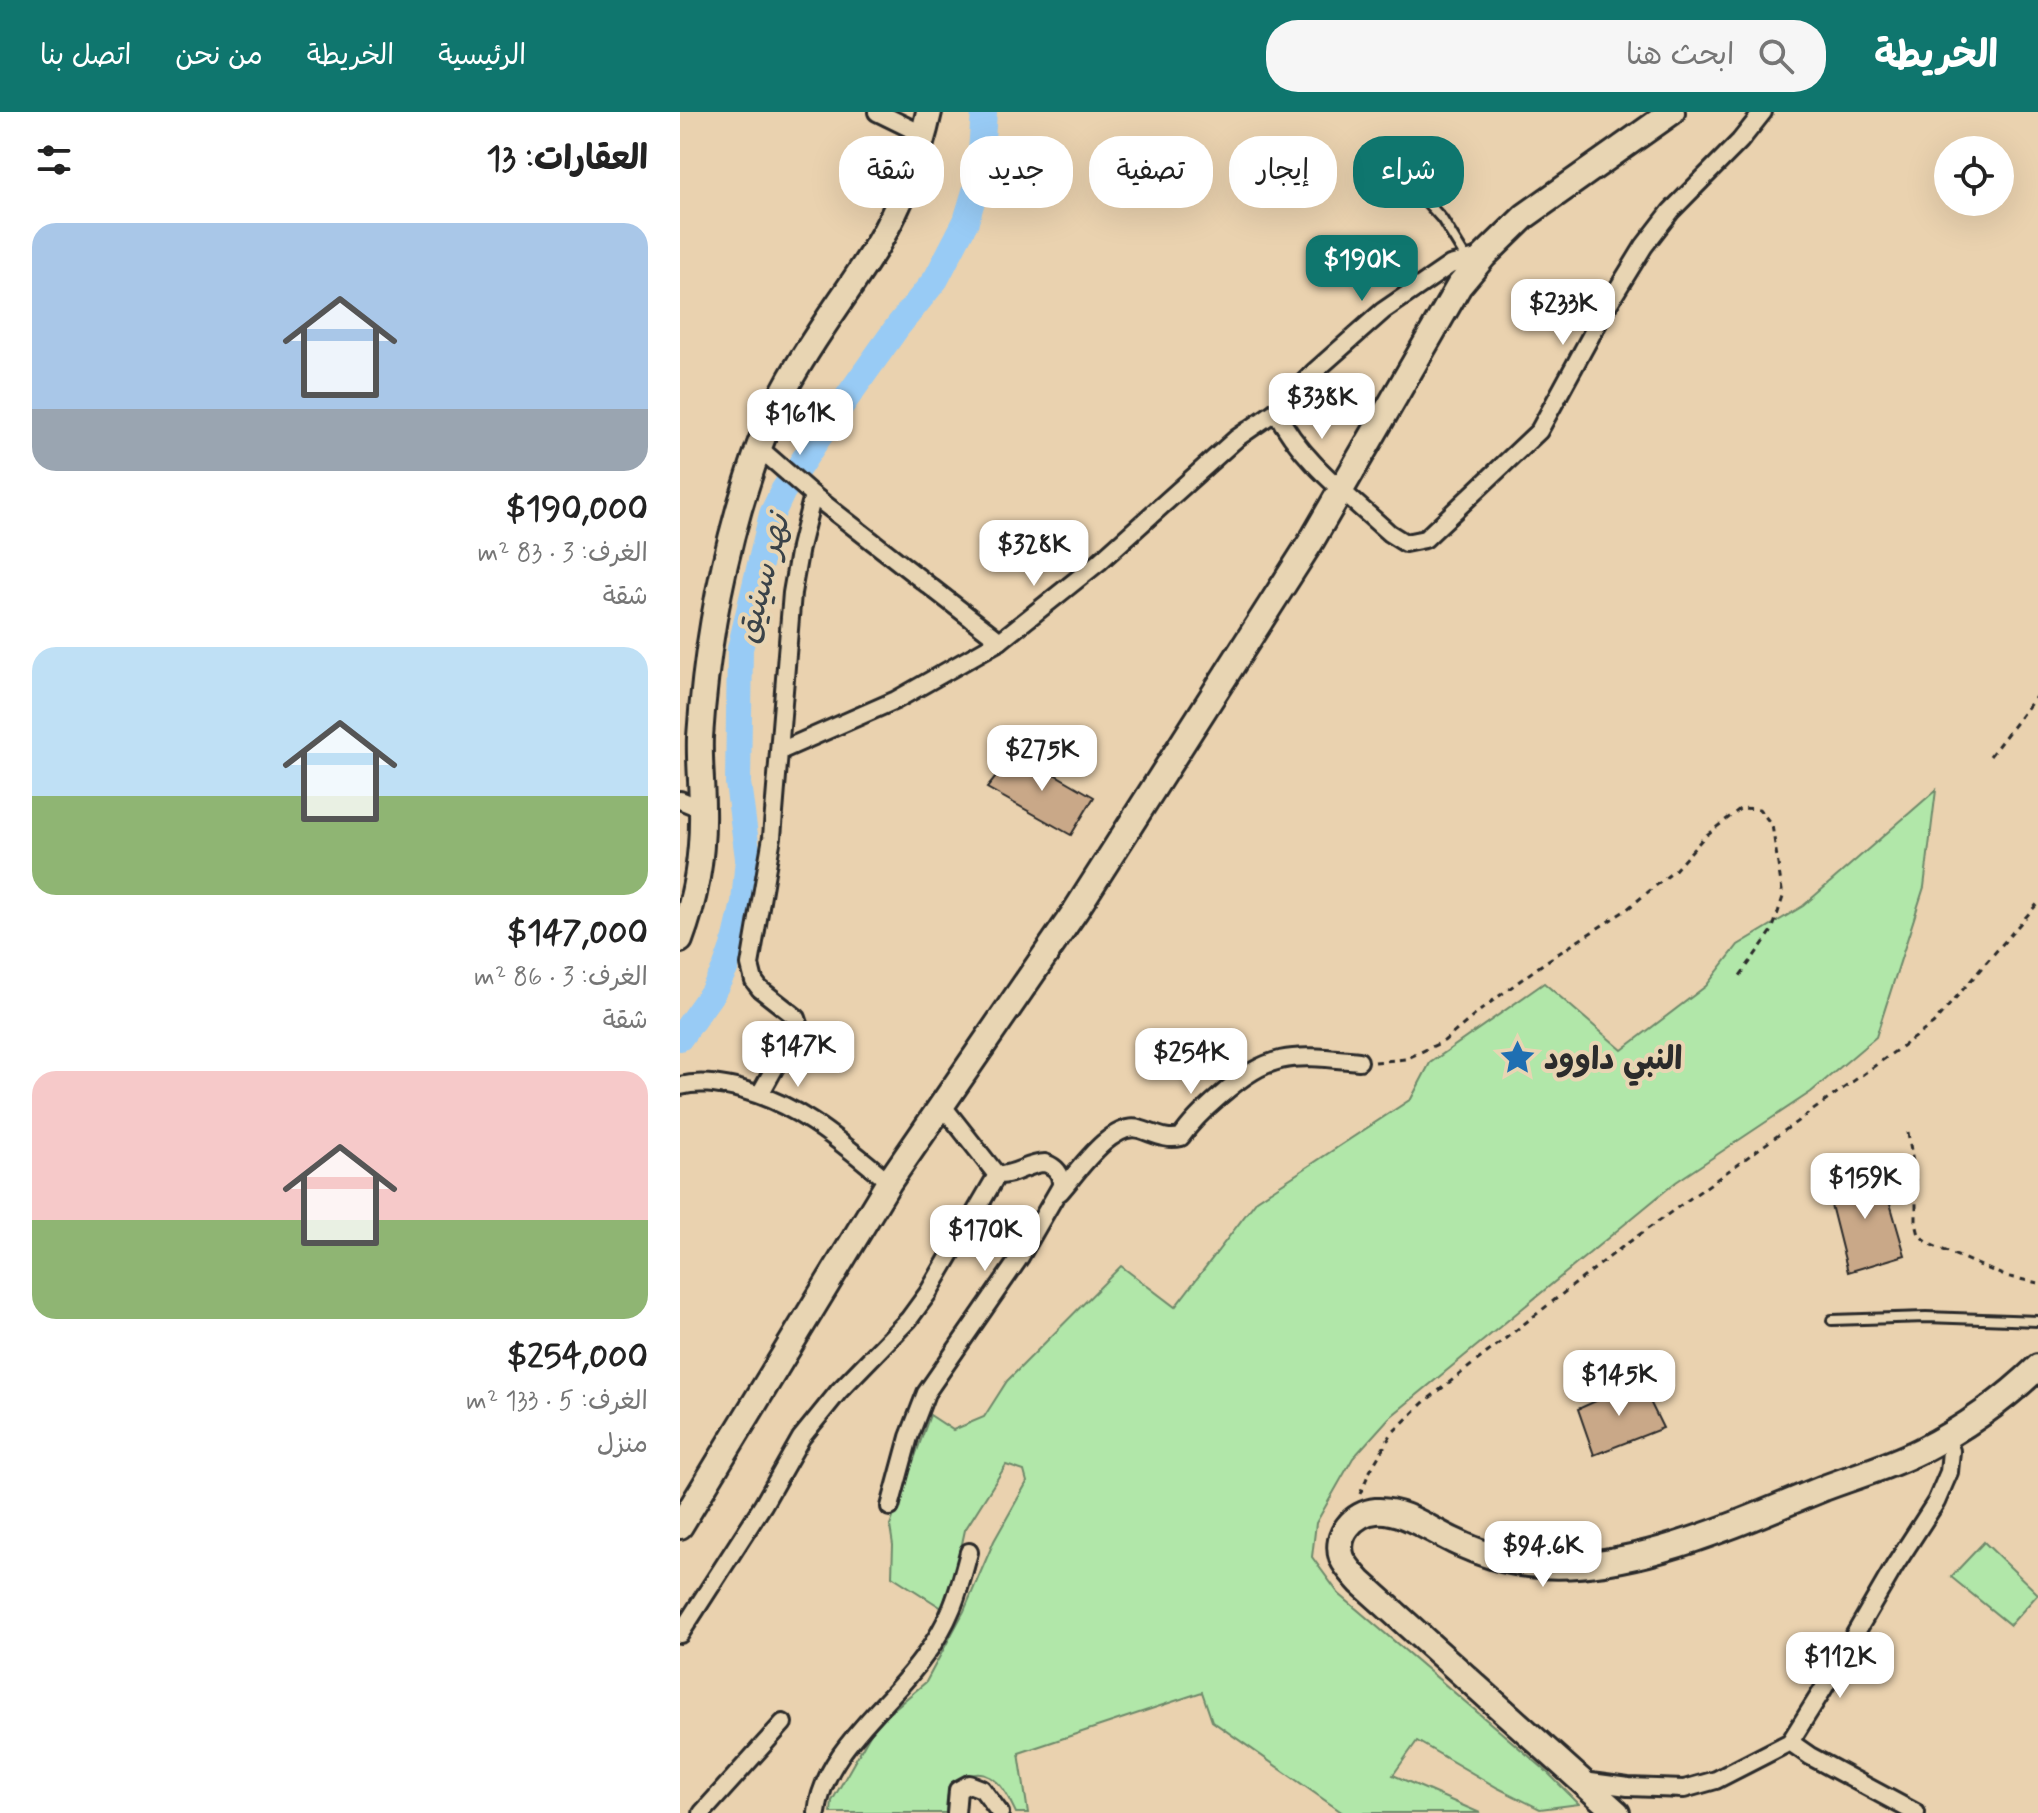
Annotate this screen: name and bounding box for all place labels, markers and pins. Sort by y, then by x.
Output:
pin: $190K [1306,235,1418,303]
pin: $233K [1507,279,1619,347]
pin: $338K [1266,373,1378,441]
pin: $161K [744,389,856,457]
pin: $328K [978,520,1090,588]
pin: $275K [986,725,1098,793]
pin: $147K [742,1021,854,1089]
pin: $254K [1135,1028,1247,1096]
place icon: النبي داوود [1499,1039,1537,1077]
place label: النبي داوود [1544,1039,1682,1087]
pin: $159K [1809,1153,1921,1221]
pin: $170K [929,1205,1041,1273]
pin: $145K [1563,1350,1675,1418]
pin: $94.6K [1478,1521,1608,1589]
pin: $112K [1784,1632,1896,1700]

